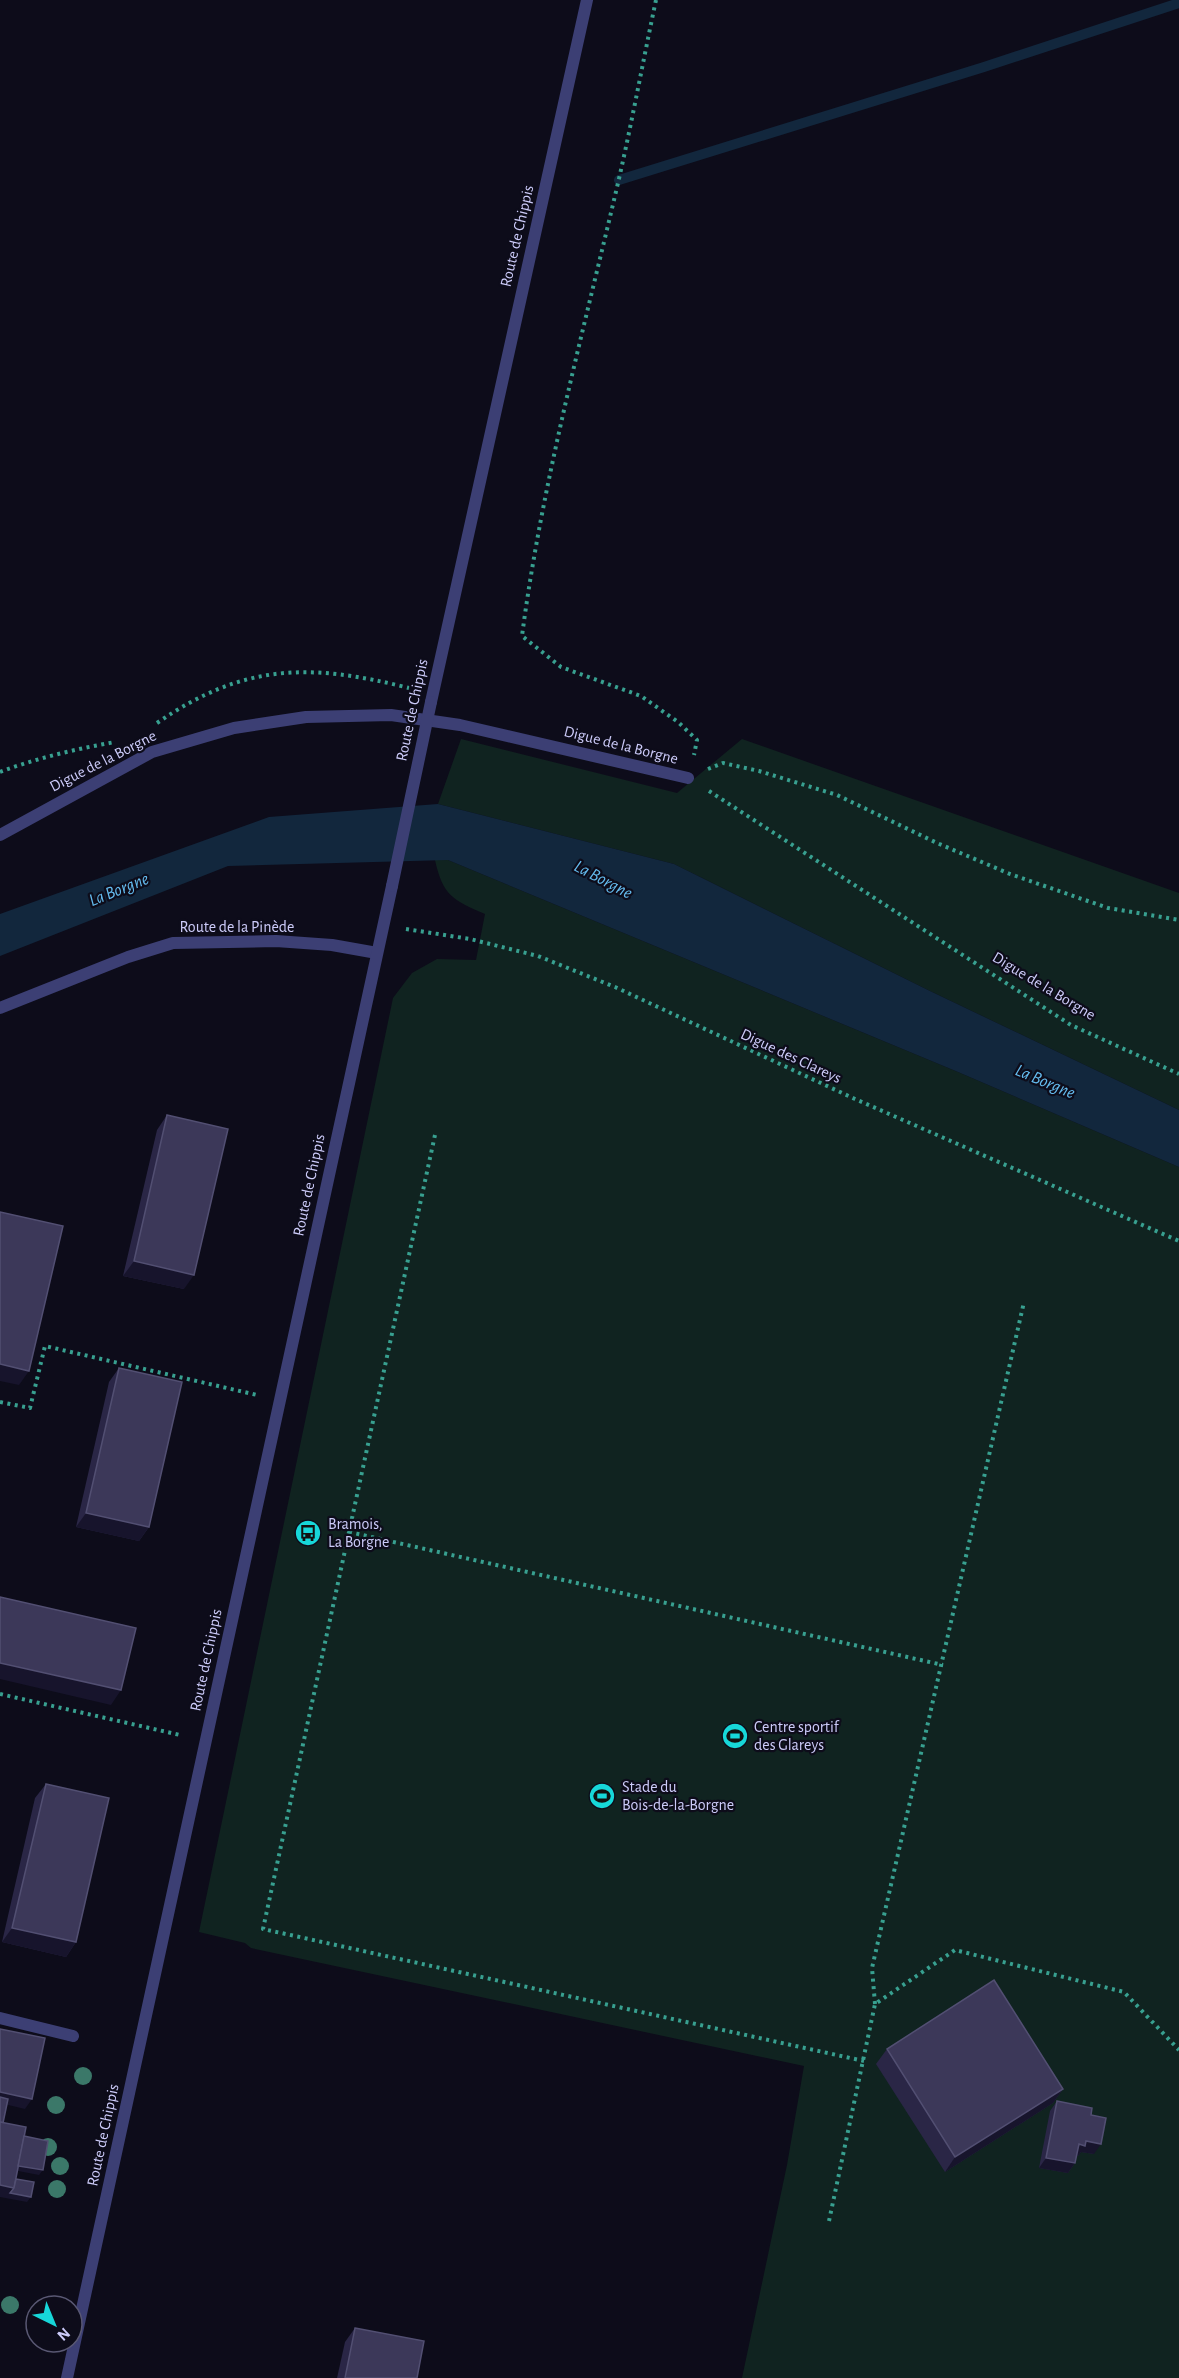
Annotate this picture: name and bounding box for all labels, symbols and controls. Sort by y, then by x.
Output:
street label: Route de Chippis [497,183,537,289]
street label: Route de Chippis [393,657,431,763]
street label: Digue de la Borgne [562,723,680,767]
street label: Digue de la Borgne [47,727,159,795]
water label: La Borgne [571,857,635,903]
water label: La Borgne [86,870,152,910]
street label: Route de la Pinède [180,919,295,935]
street label: Digue de la Borgne [990,949,1098,1023]
street label: Digue des Clareys [738,1026,844,1087]
water label: La Borgne [1013,1061,1078,1103]
street label: Route de Chippis [290,1132,328,1238]
place label: Bramois, La Borgne [328,1516,389,1550]
bus stop icon: Bramois, La Borgne [293,1518,323,1548]
street label: Route de Chippis [187,1607,225,1713]
place label: Centre sportif des Glareys [754,1719,840,1754]
sports icon: Centre sportif des Glareys [720,1721,750,1751]
place label: Stade du Bois-de-la-Borgne [622,1779,734,1813]
sports icon: Stade du Bois-de-la-Borgne [587,1781,617,1811]
street label: Route de Chippis [84,2082,122,2188]
north arrow [24,2294,84,2354]
text: N [54,2325,73,2344]

